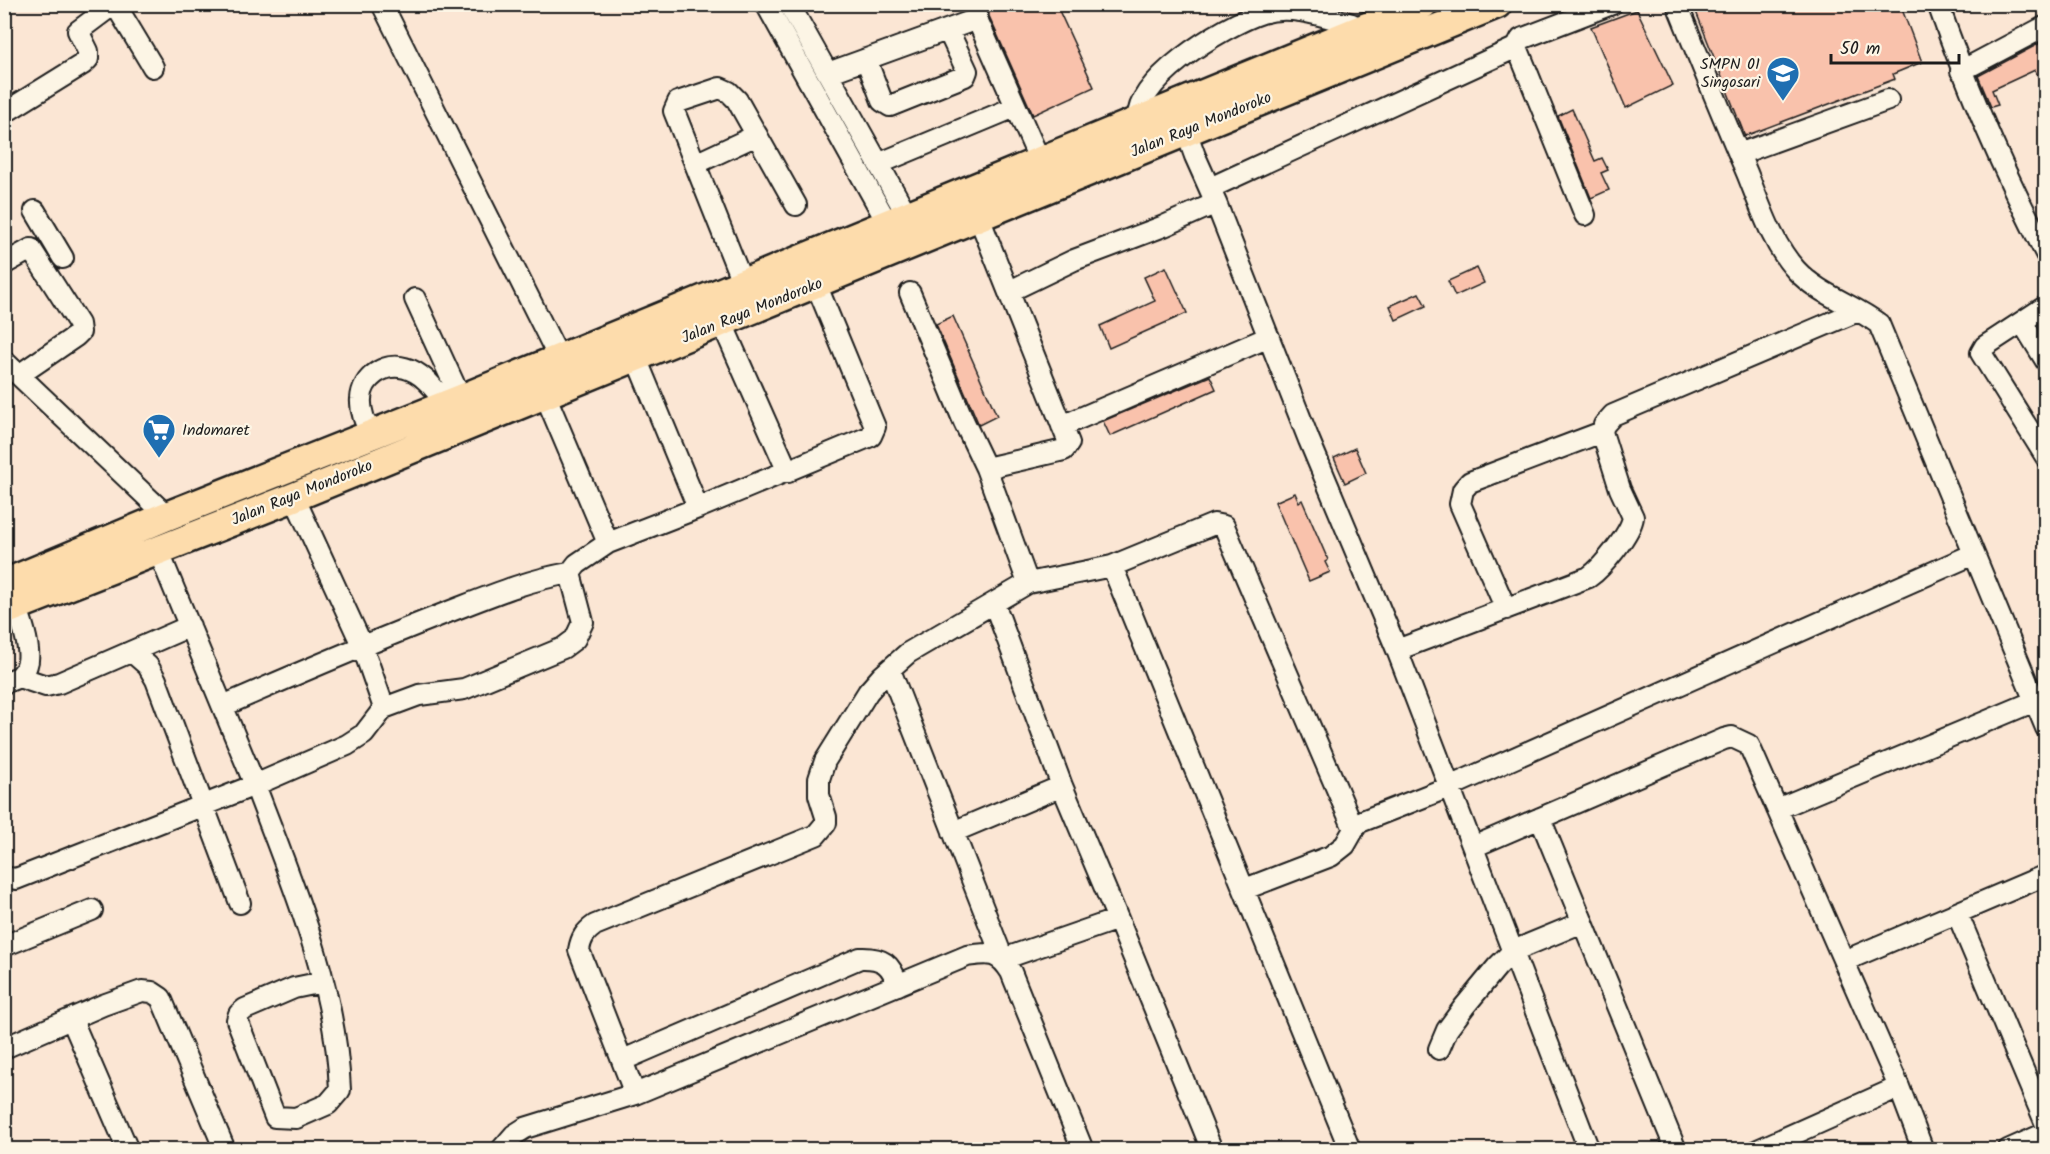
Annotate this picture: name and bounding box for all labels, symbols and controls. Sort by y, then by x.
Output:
scale bar [1831,27,1958,65]
text: 50 m [1840,35,1880,64]
place label: SMPN 01 Singosari [1700,52,1761,95]
school or university icon: SMPN 01 Singosari [1765,55,1801,102]
street label: Jalan Raya Mondoroko [1127,85,1275,165]
street label: Jalan Raya Mondoroko [678,271,826,351]
supermarket icon: Indomaret [141,412,177,459]
place label: Indomaret [182,418,250,443]
street label: Jalan Raya Mondoroko [228,453,376,533]

